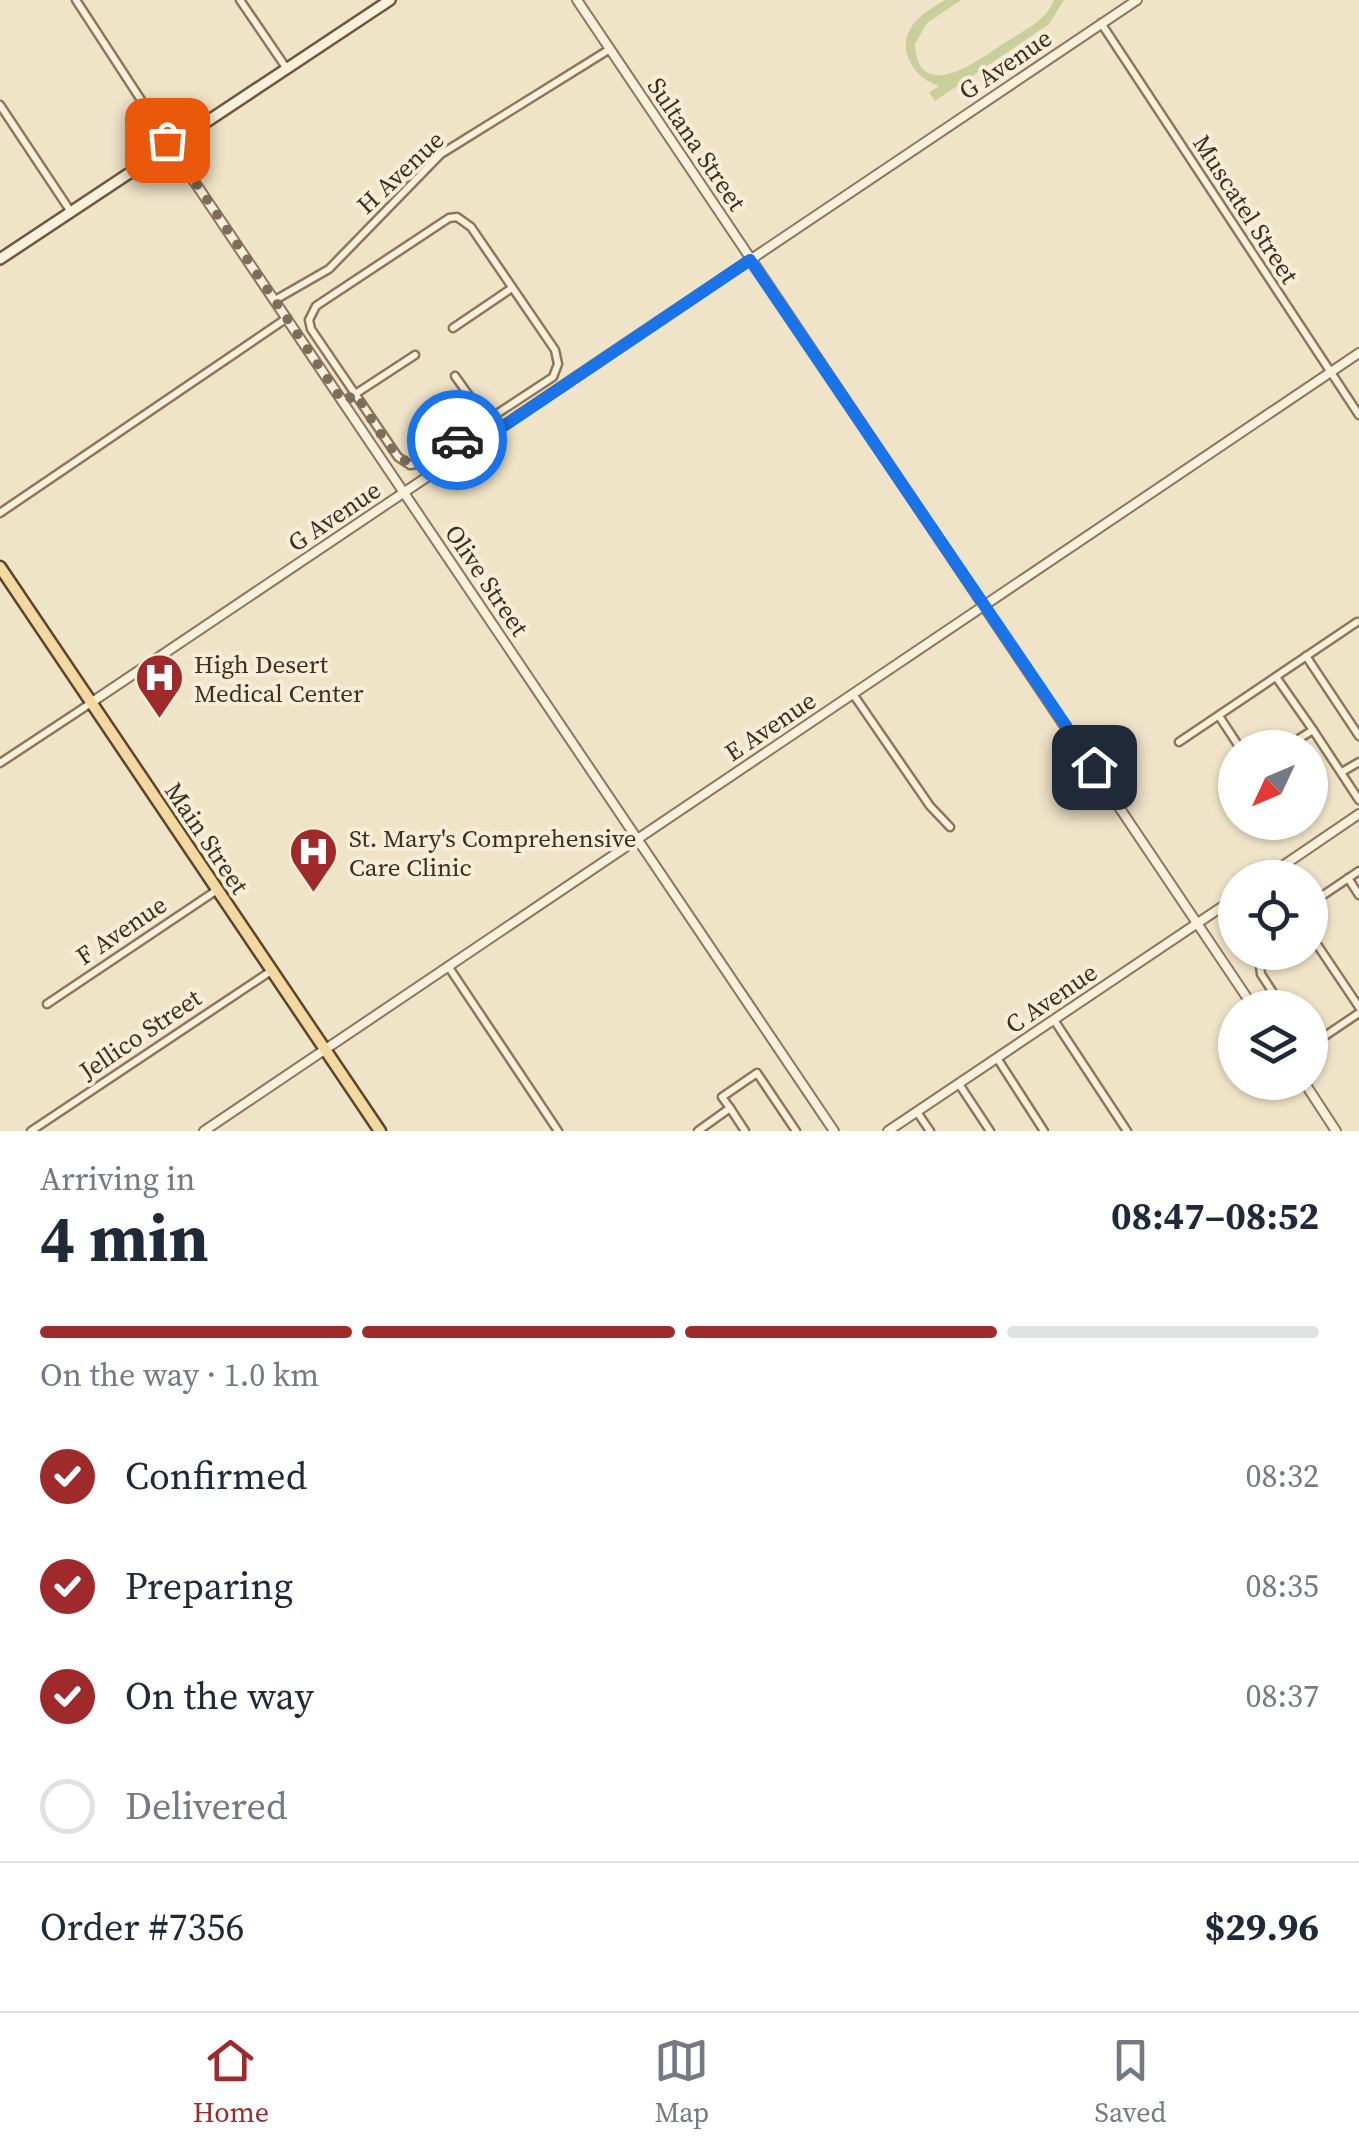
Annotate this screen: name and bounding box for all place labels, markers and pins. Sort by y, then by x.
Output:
pin [125,98,210,183]
place label: High Desert Medical Center [194,647,364,710]
hospital icon: High Desert Medical Center [133,652,185,720]
pin [1052,725,1137,810]
place label: St. Mary's Comprehensive Care Clinic [349,821,637,884]
hospital icon: St. Mary's Comprehensive Care Clinic [288,826,340,894]

